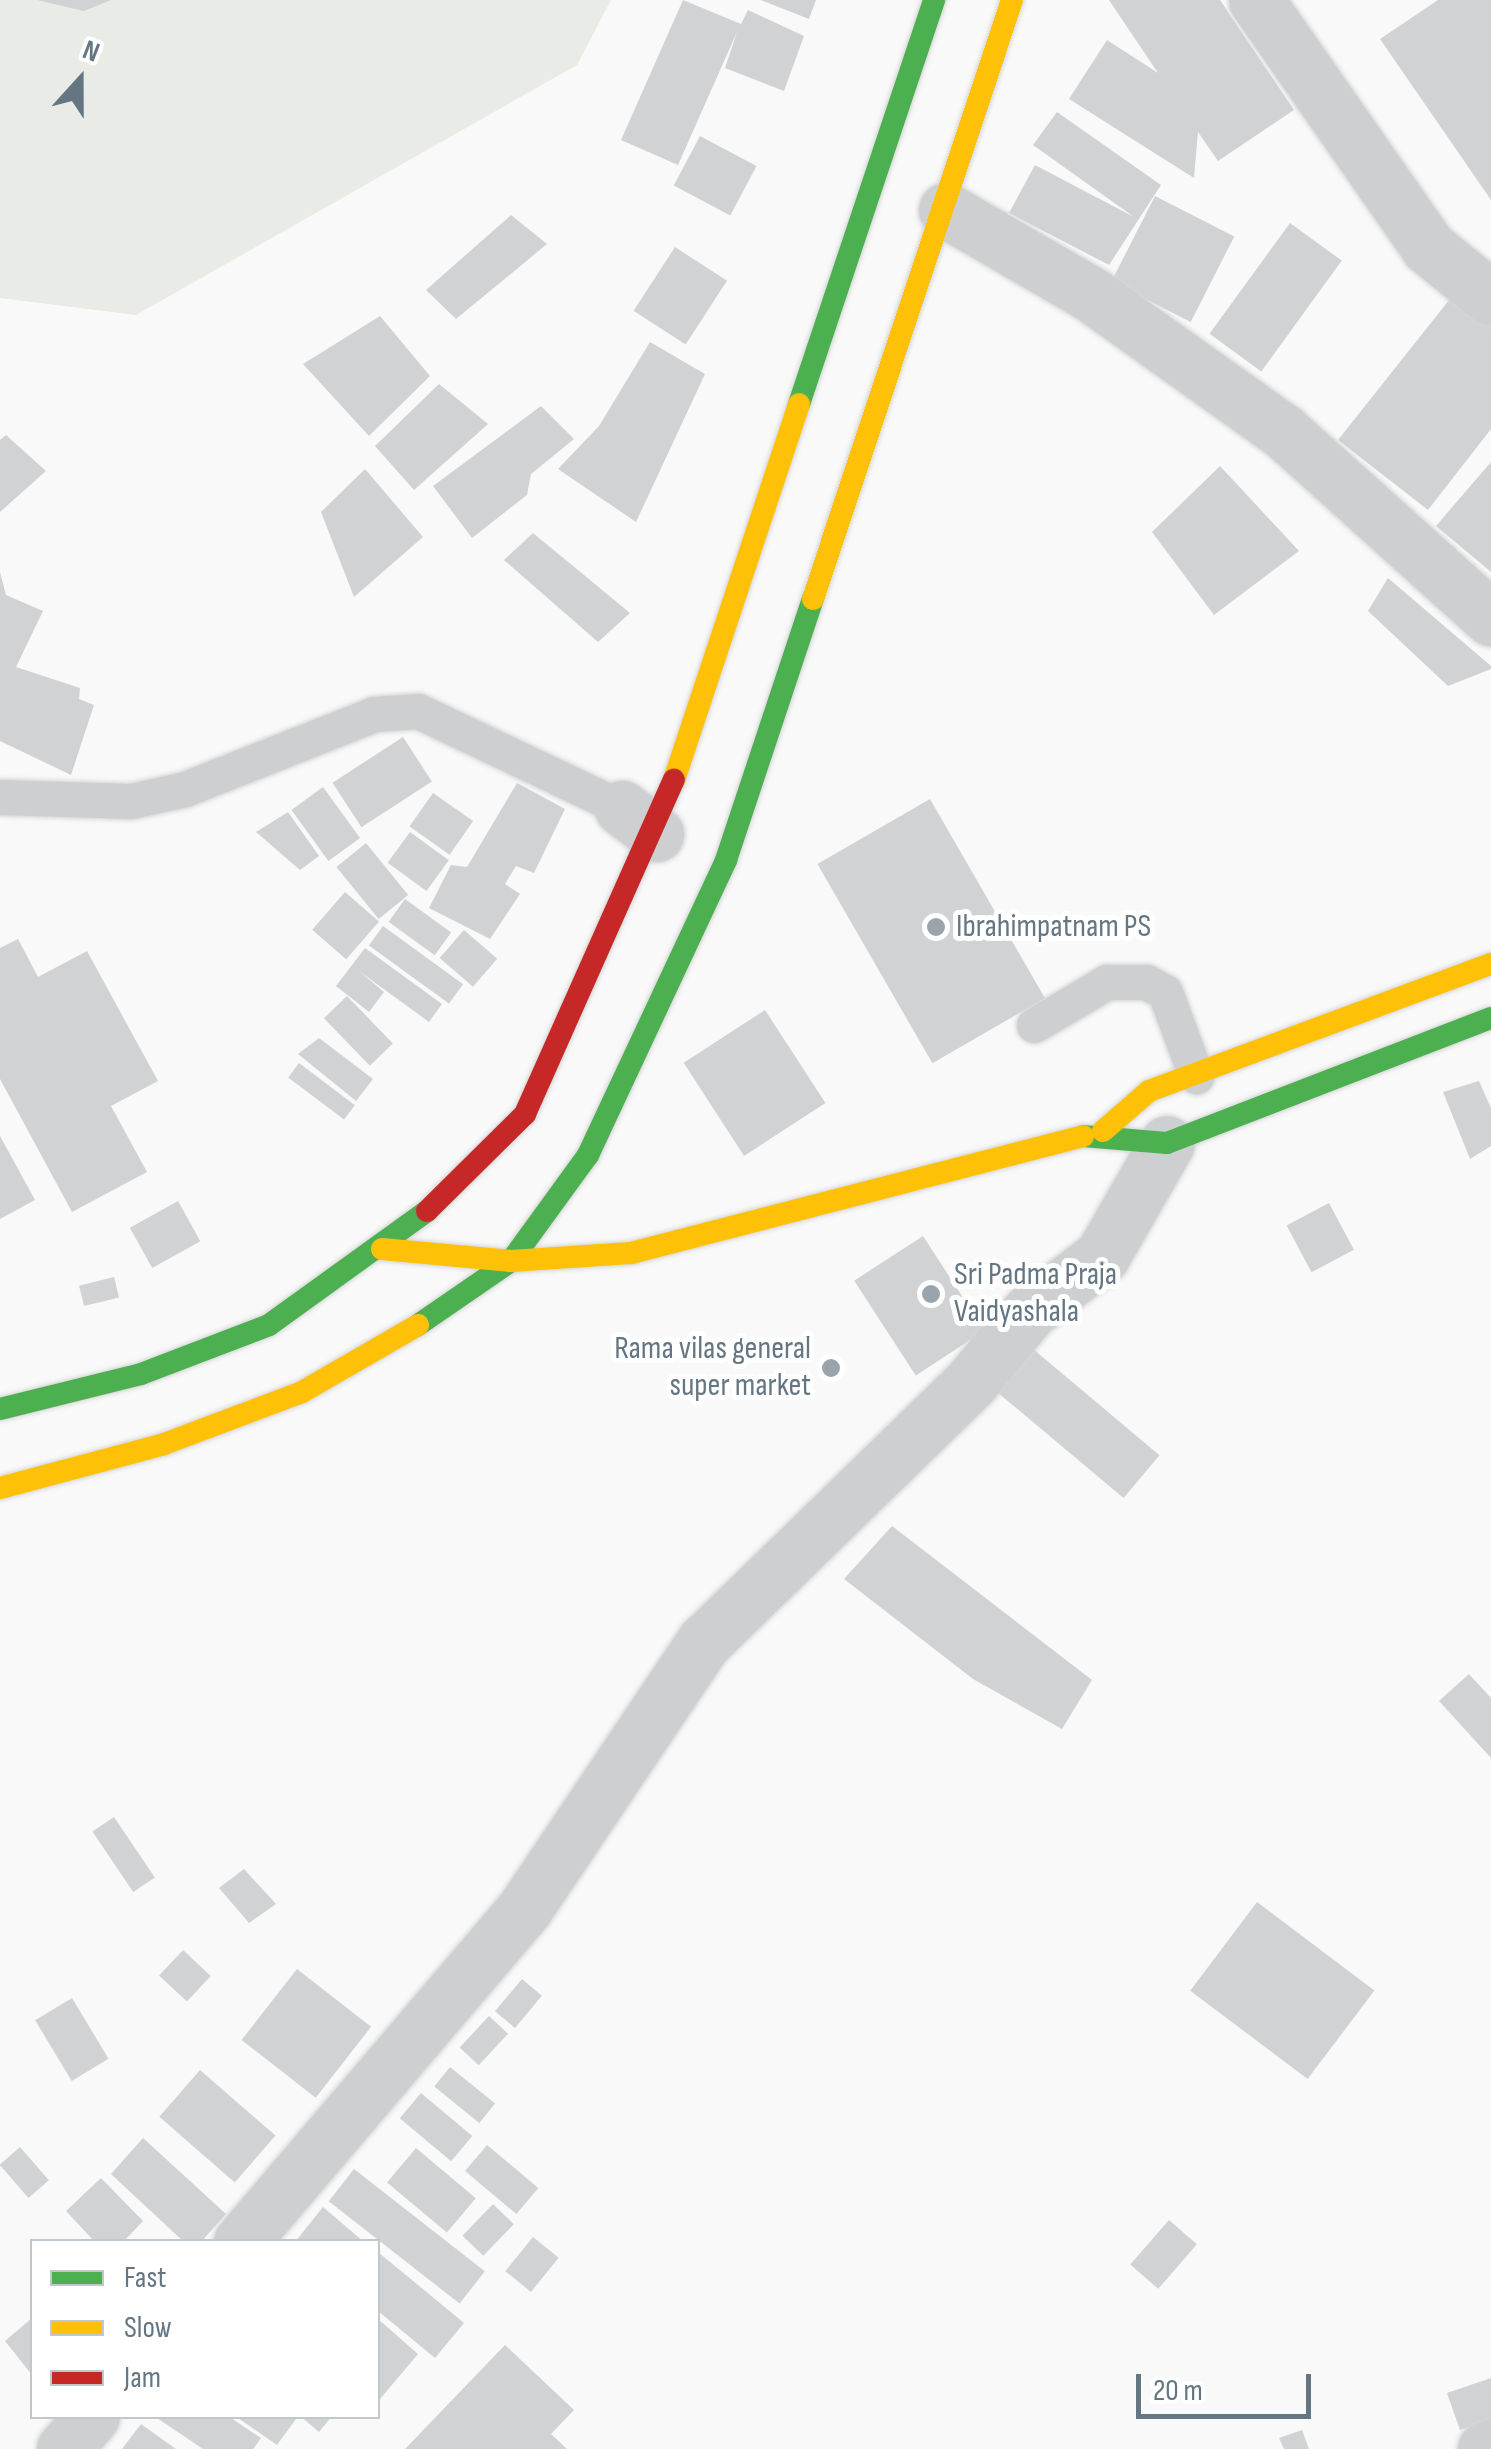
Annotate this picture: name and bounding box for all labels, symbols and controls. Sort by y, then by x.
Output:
north arrow [30,30,130,130]
text: N [78,33,104,70]
place label: Ibrahimpatnam PS [956,908,1151,946]
marker: Ibrahimpatnam PS [925,916,947,938]
place label: Sri Padma Praja Vaidyashala [954,1257,1117,1332]
marker: Sri Padma Praja Vaidyashala [918,1281,944,1307]
place label: Rama vilas general super market [614,1331,811,1406]
marker: Rama vilas general super market [820,1357,842,1379]
legend [30,2239,380,2419]
text: Fast [124,2260,166,2296]
text: Slow [124,2310,172,2346]
scale bar [1141,2354,1316,2416]
text: Jam [124,2360,161,2396]
text: 20 m [1153,2373,1203,2409]

